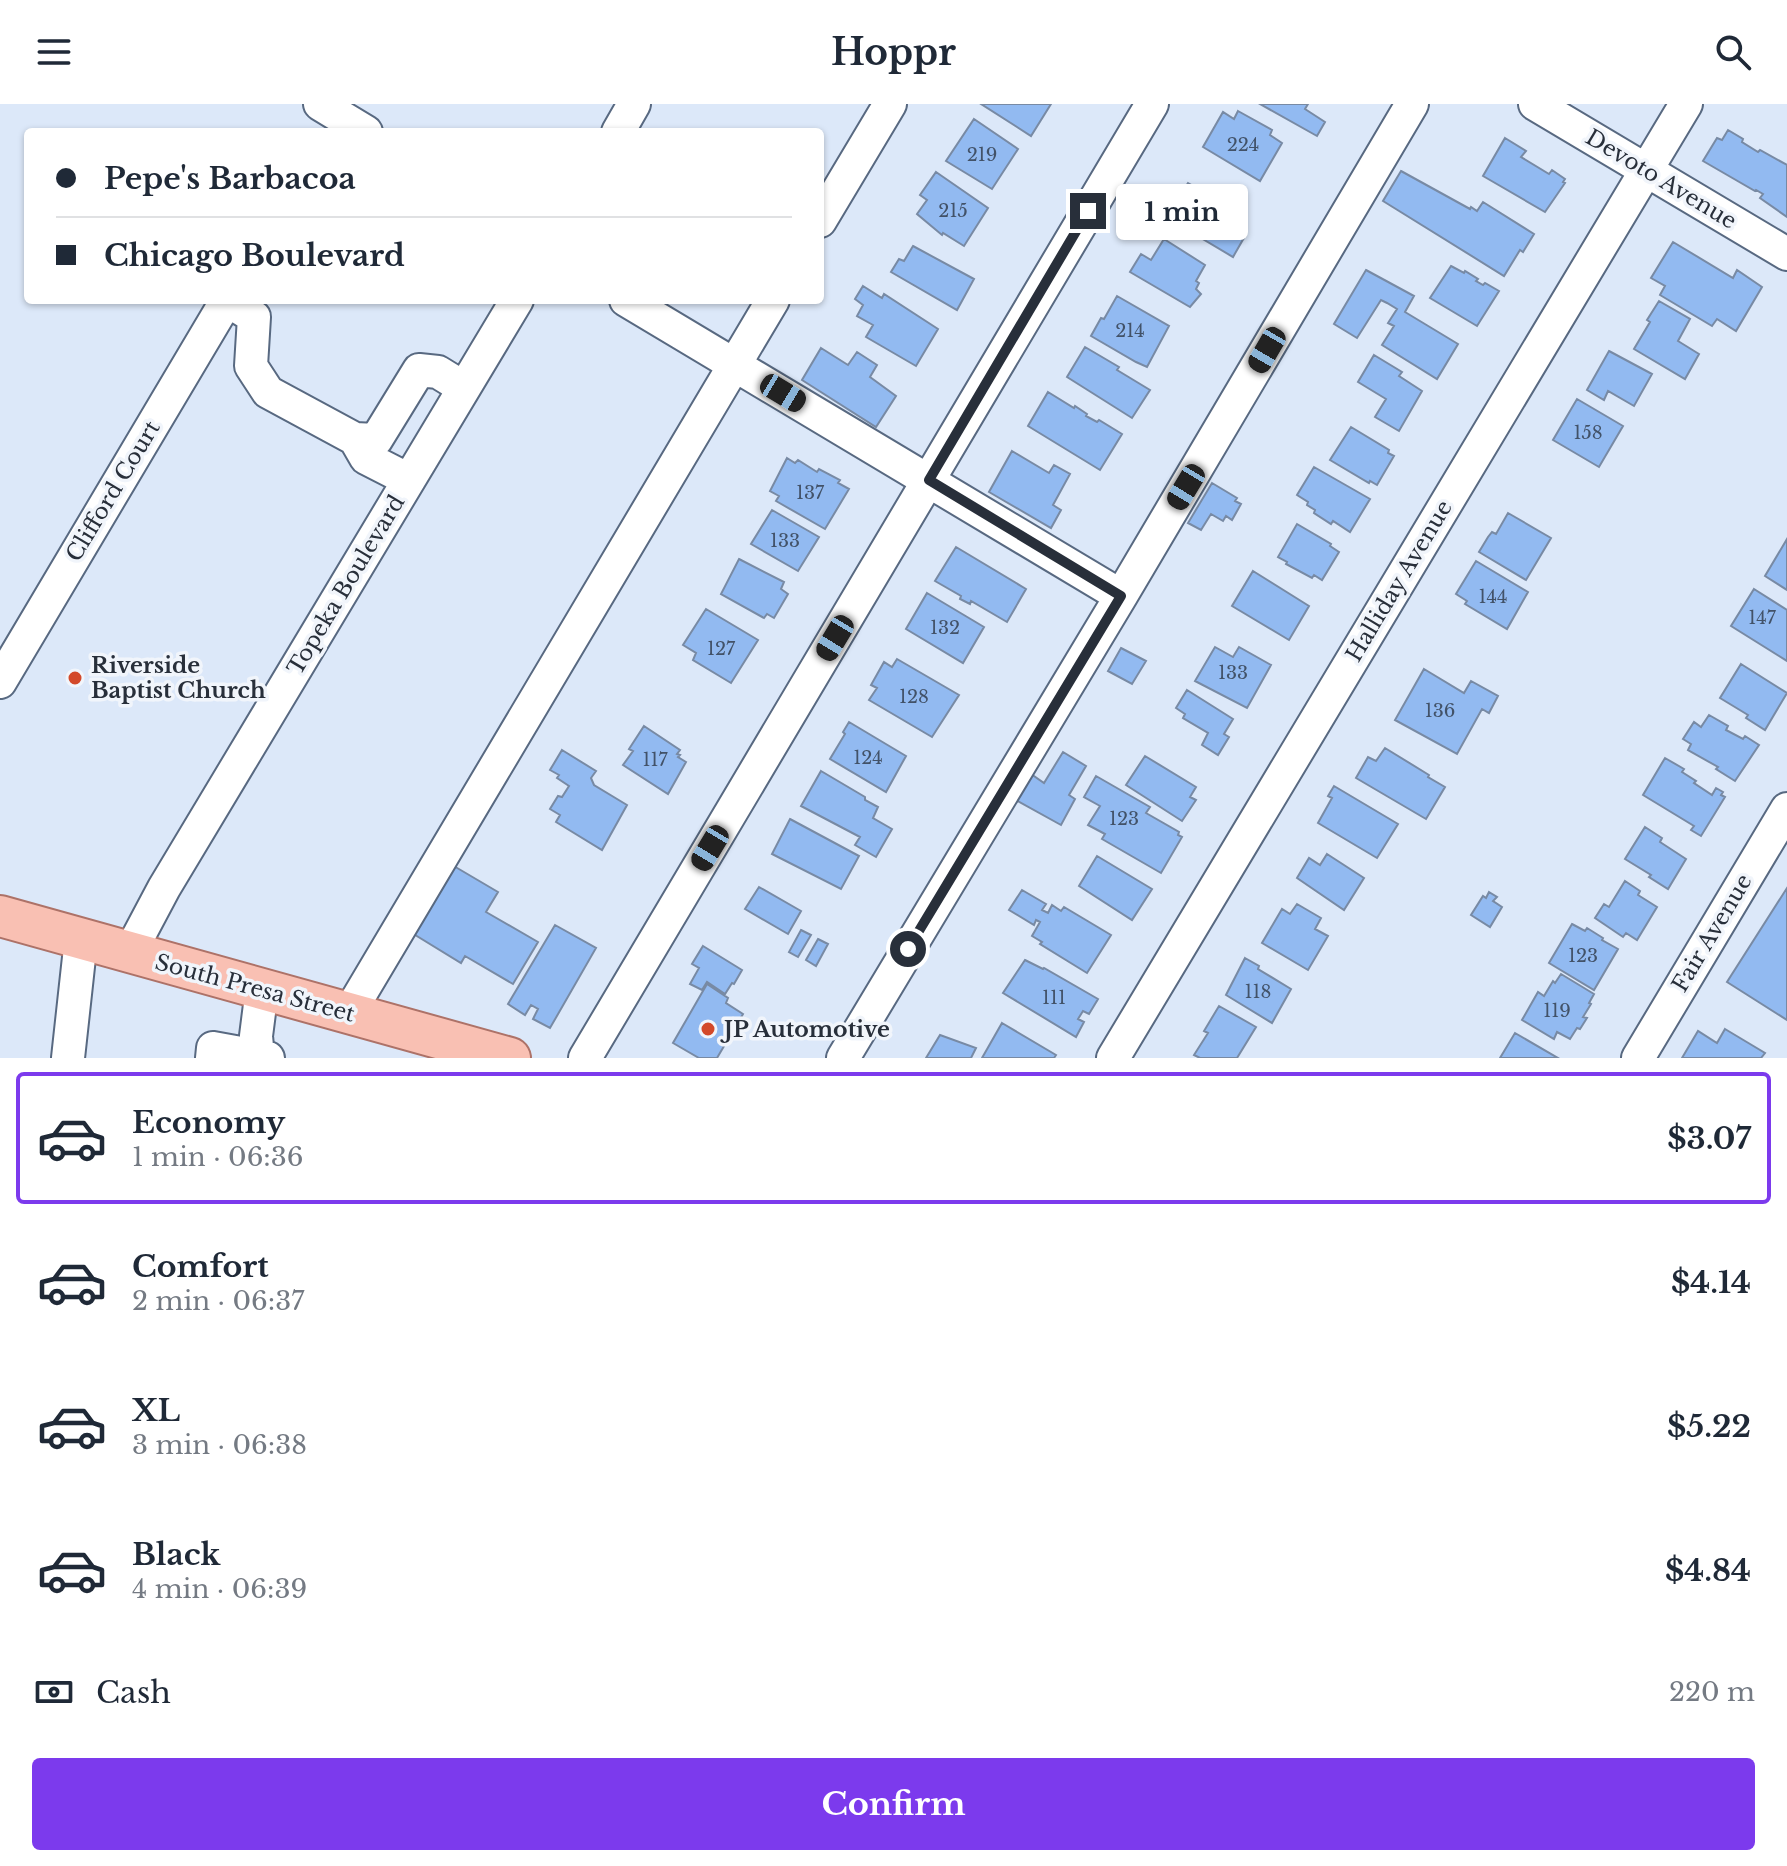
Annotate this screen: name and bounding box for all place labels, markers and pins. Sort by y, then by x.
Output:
place label: Riverside Baptist Church [91,652,266,704]
marker: Riverside Baptist Church [66,669,84,687]
place label: JP Automotive [720,1016,890,1043]
marker: JP Automotive [699,1020,717,1038]

